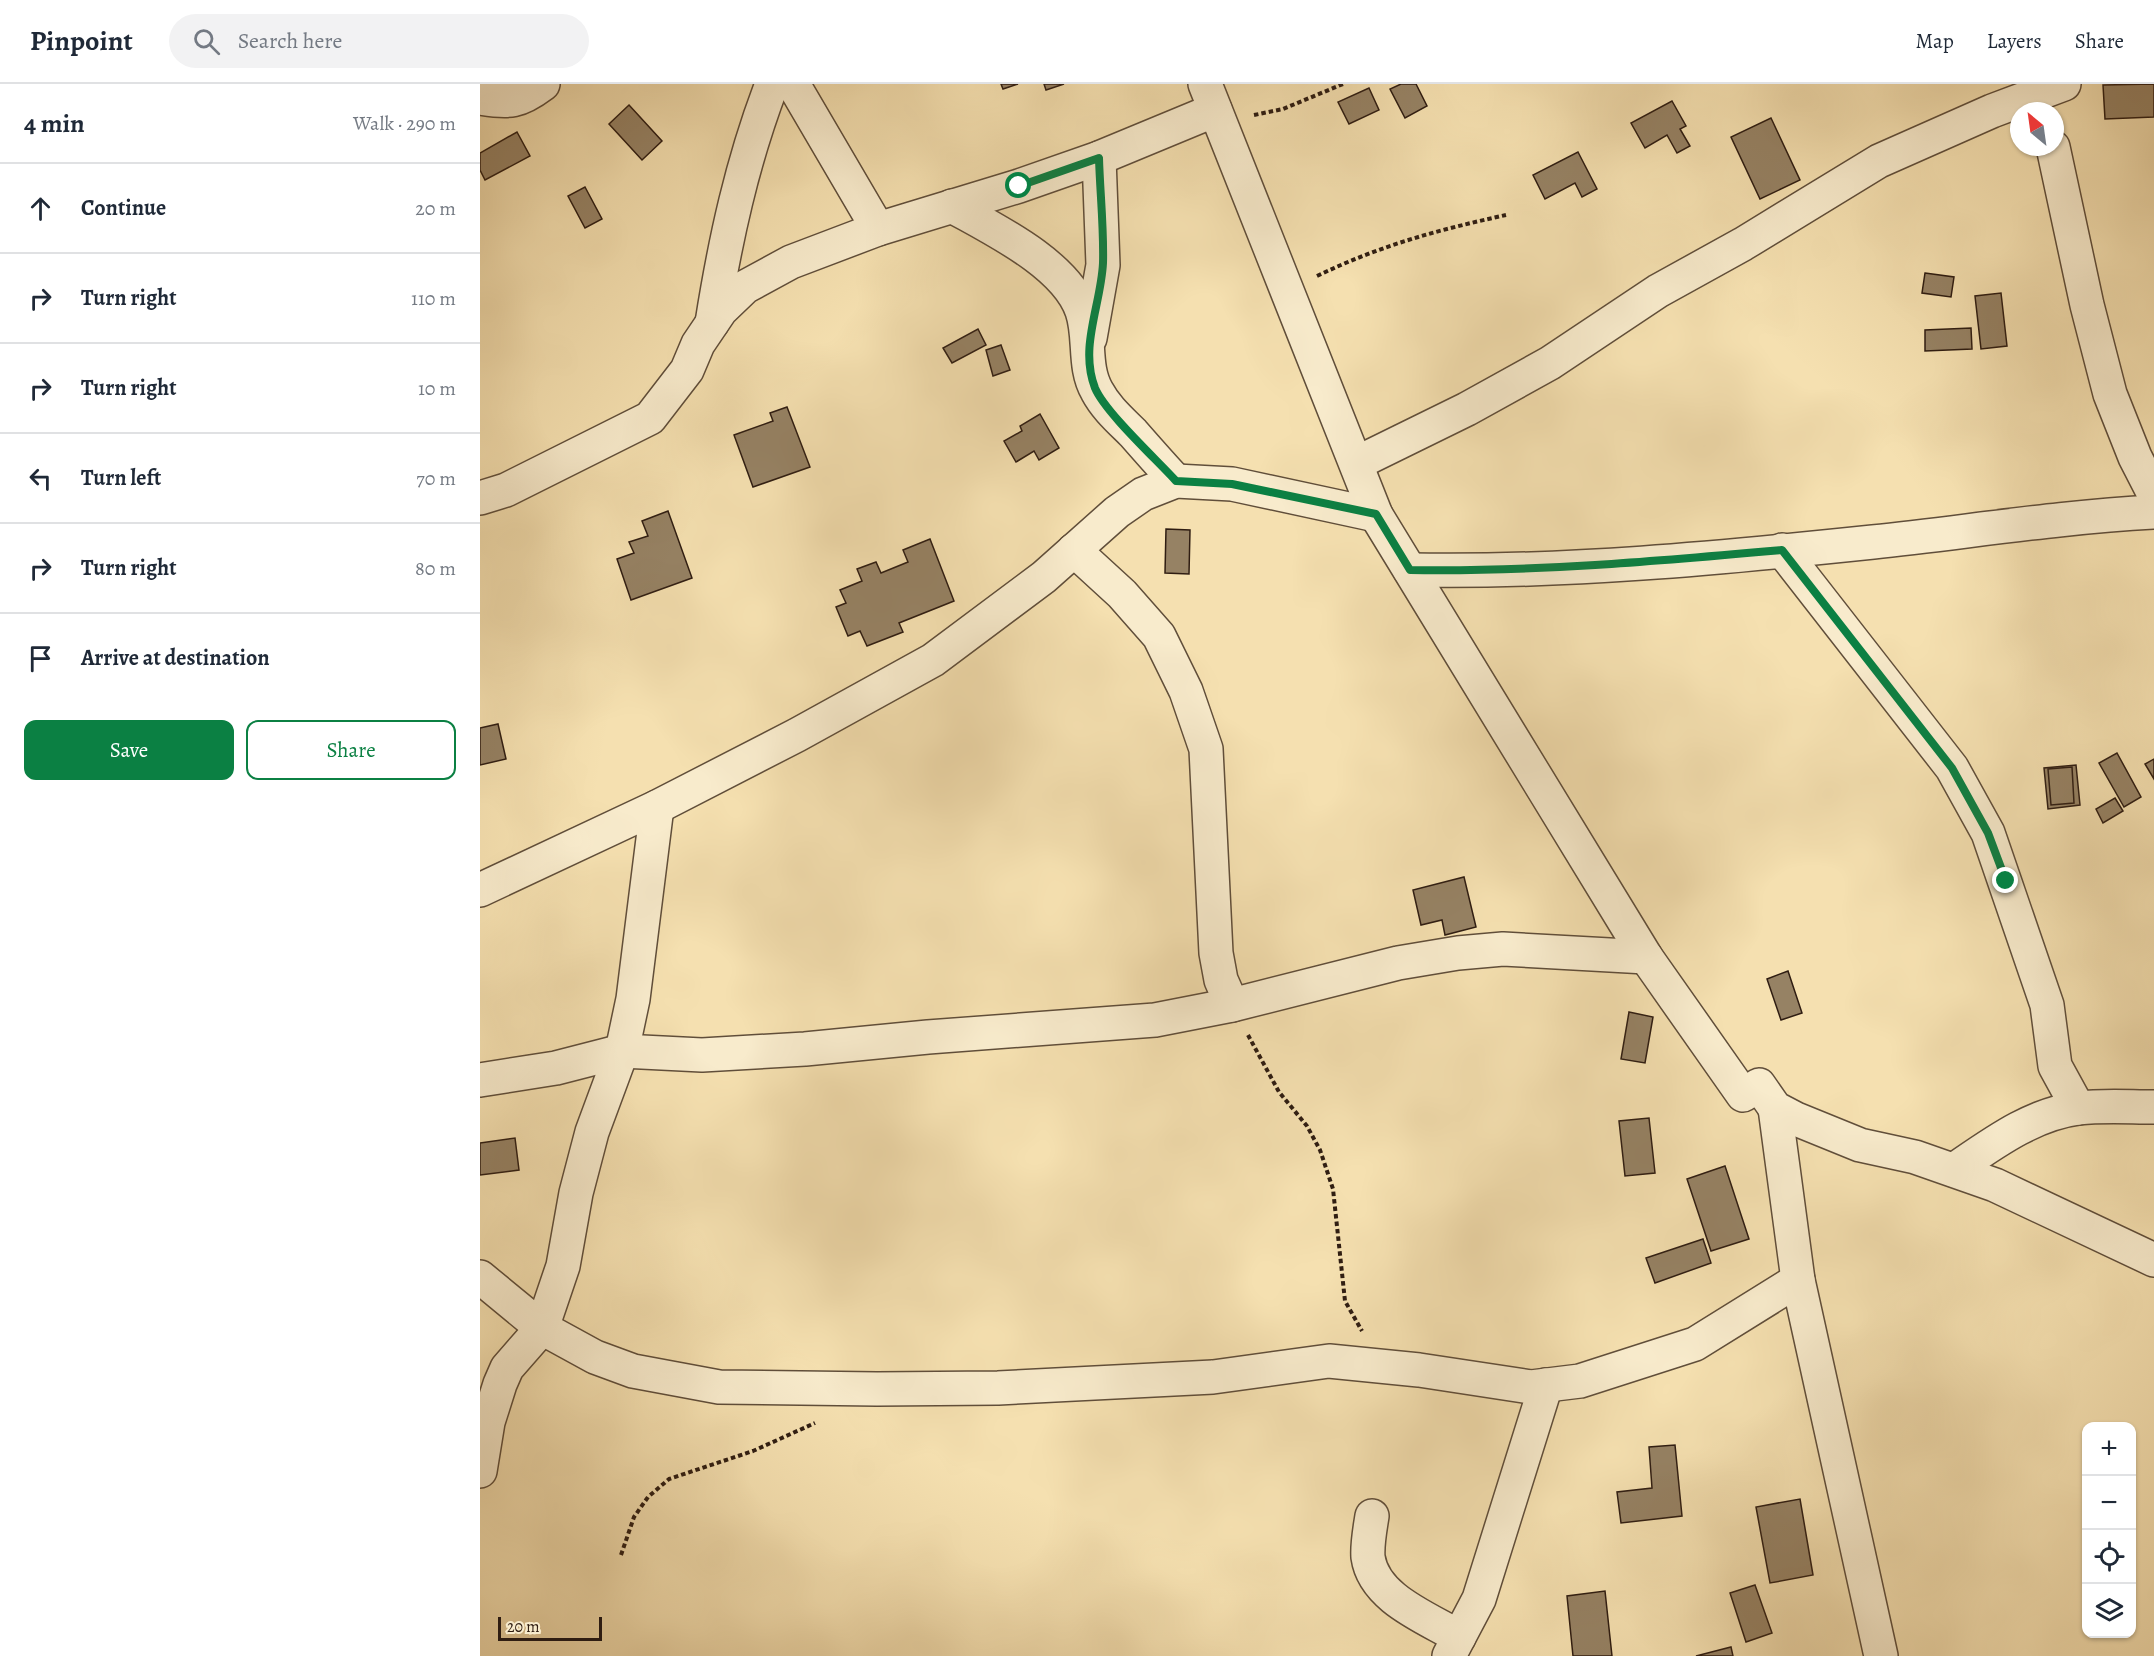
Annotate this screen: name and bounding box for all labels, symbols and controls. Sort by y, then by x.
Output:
search box [169,14,589,68]
text: Pinpoint [30,22,133,60]
icon: search [190,25,223,58]
text: Search here [238,26,342,56]
text: Map [1915,27,1954,55]
text: Layers [1987,27,2042,55]
text: Share [2075,27,2124,55]
north arrow [2010,102,2064,156]
text: 4 min [24,106,85,141]
text: Walk · 290 m [353,110,456,137]
route start [1005,172,1031,198]
icon: ahead [24,192,57,225]
text: Continue [81,193,166,223]
text: 20 m [415,195,456,222]
icon: right [24,282,57,315]
text: Turn right [81,283,177,313]
text: 110 m [411,285,456,312]
icon: right [24,372,57,405]
text: Turn right [81,373,177,403]
text: 10 m [418,375,456,402]
icon: left [24,462,57,495]
text: Turn left [81,463,161,493]
text: 70 m [416,465,456,492]
icon: right [24,552,57,585]
text: Turn right [81,553,177,583]
text: 80 m [415,555,456,582]
icon: arrive [24,642,57,675]
text: Arrive at destination [81,643,270,673]
button: Save [24,720,234,780]
button: Share [246,720,456,780]
route end [1992,867,2018,893]
map controls [2082,1422,2136,1638]
button: + [2082,1422,2136,1476]
button: − [2082,1476,2136,1530]
button: locate [2082,1530,2136,1584]
button: layers [2082,1584,2136,1638]
scale bar [498,1614,602,1642]
text: 20 m [507,1616,540,1638]

